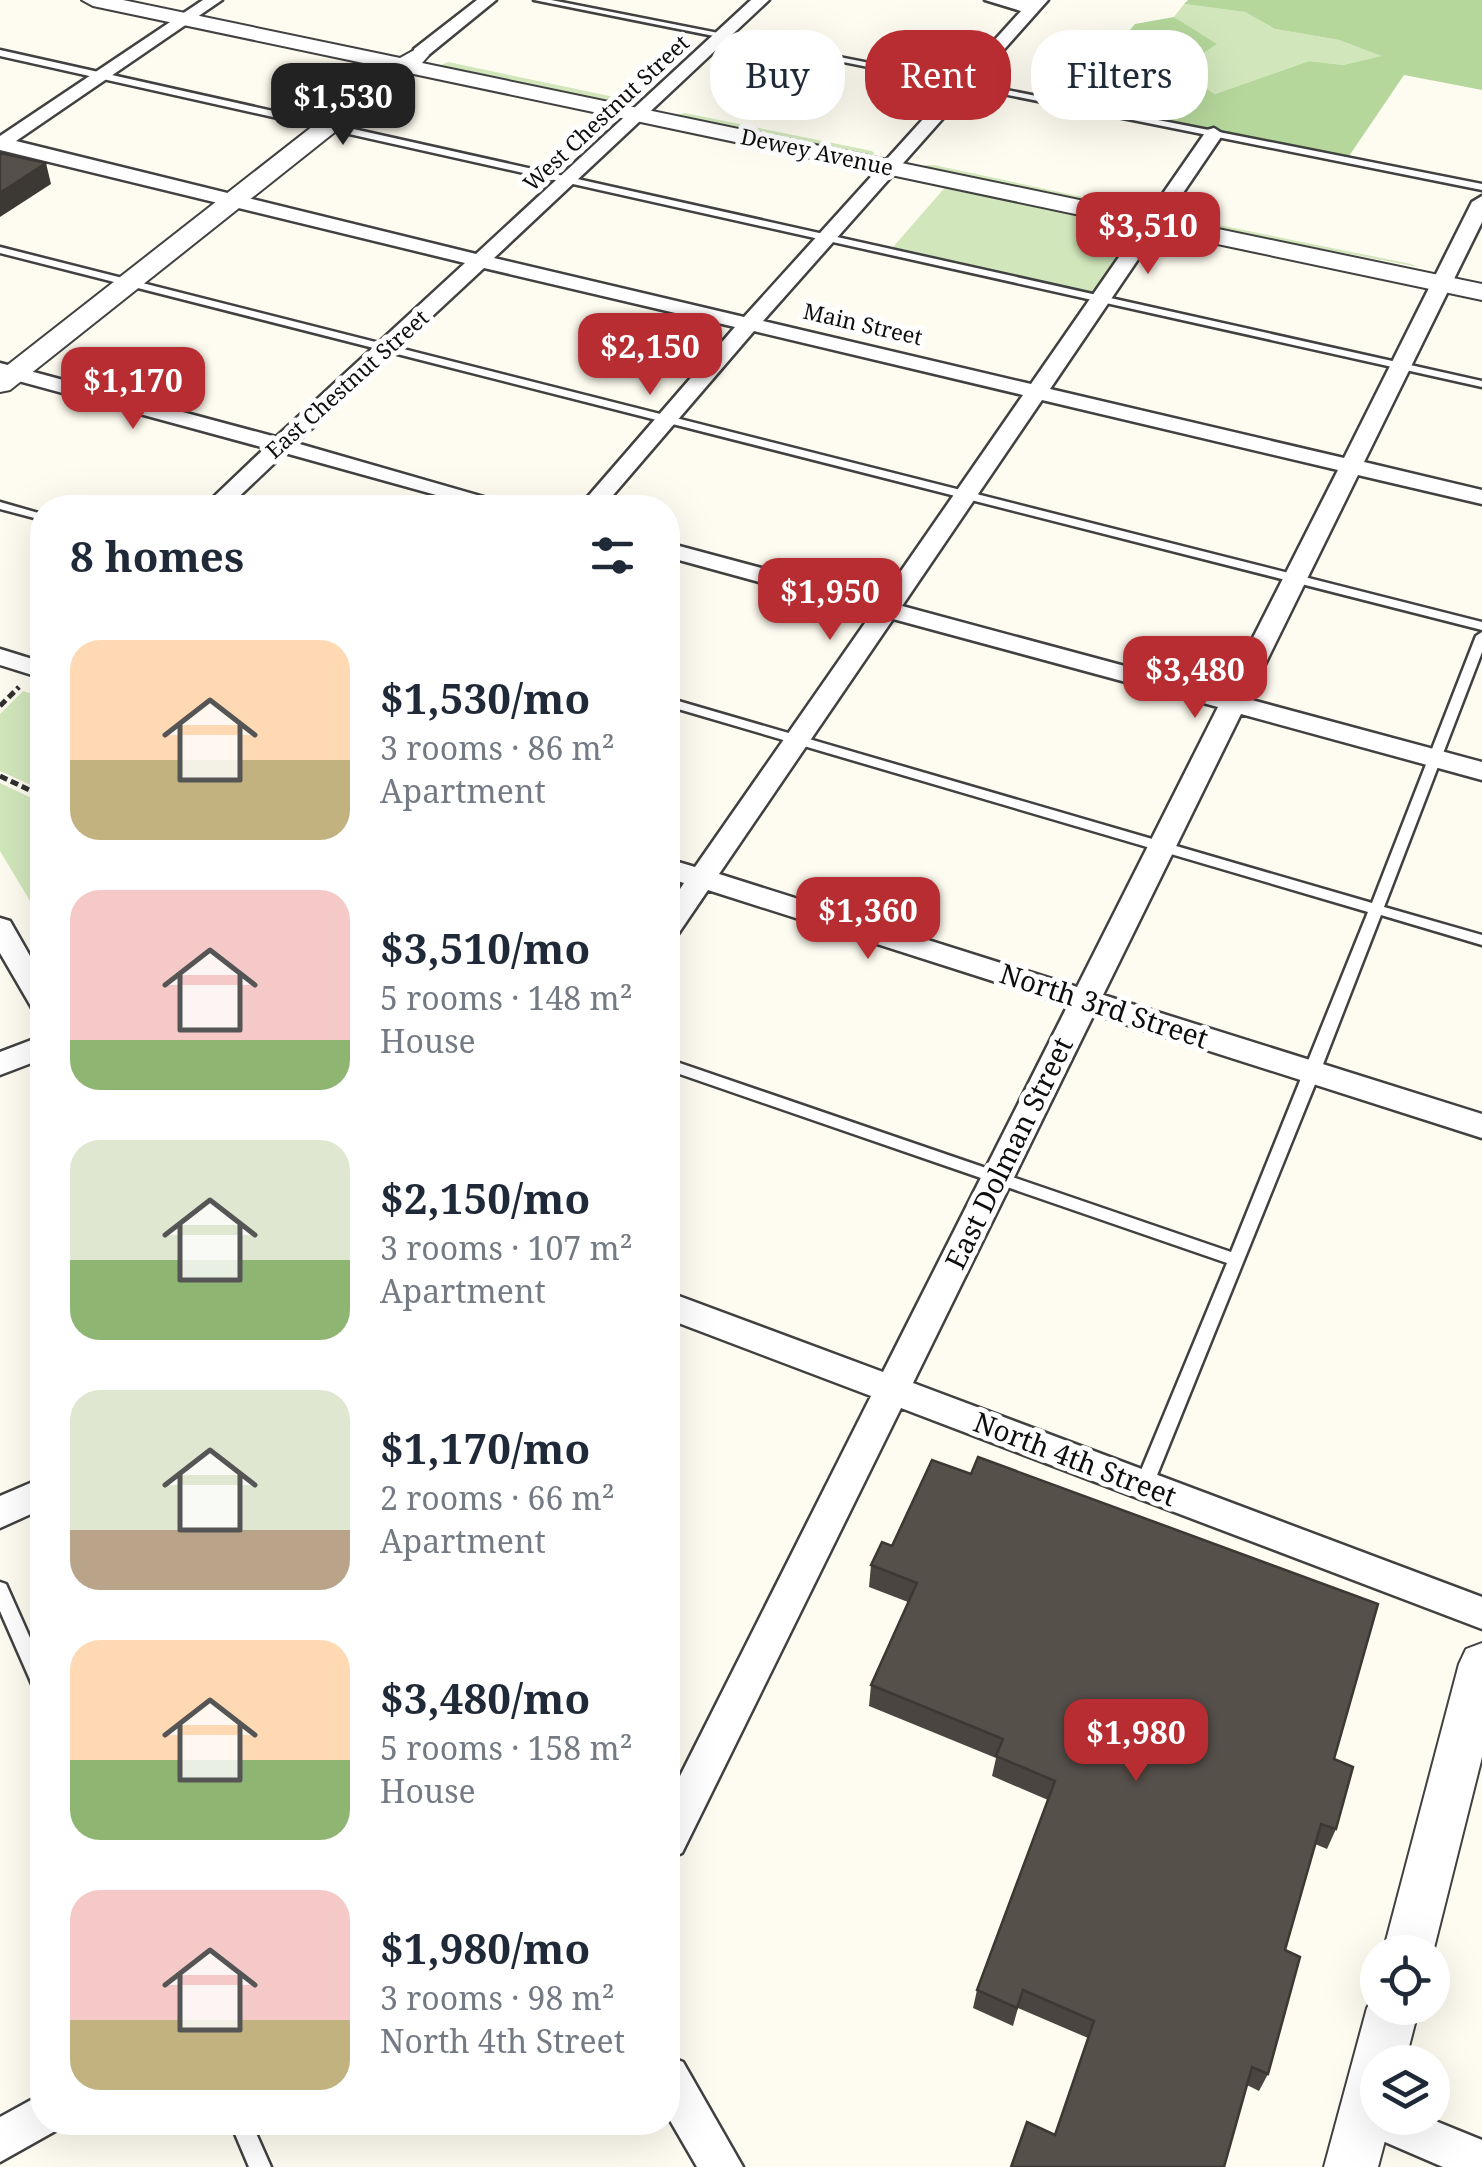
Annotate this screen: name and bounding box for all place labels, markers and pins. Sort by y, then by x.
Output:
pin: $1,530 [262,63,424,148]
pin: $3,510 [1067,192,1229,277]
pin: $2,150 [569,313,731,398]
pin: $1,170 [52,347,214,432]
pin: $1,950 [749,558,911,643]
pin: $3,480 [1114,636,1276,721]
pin: $1,360 [787,877,949,962]
pin: $1,980 [1055,1699,1217,1784]

